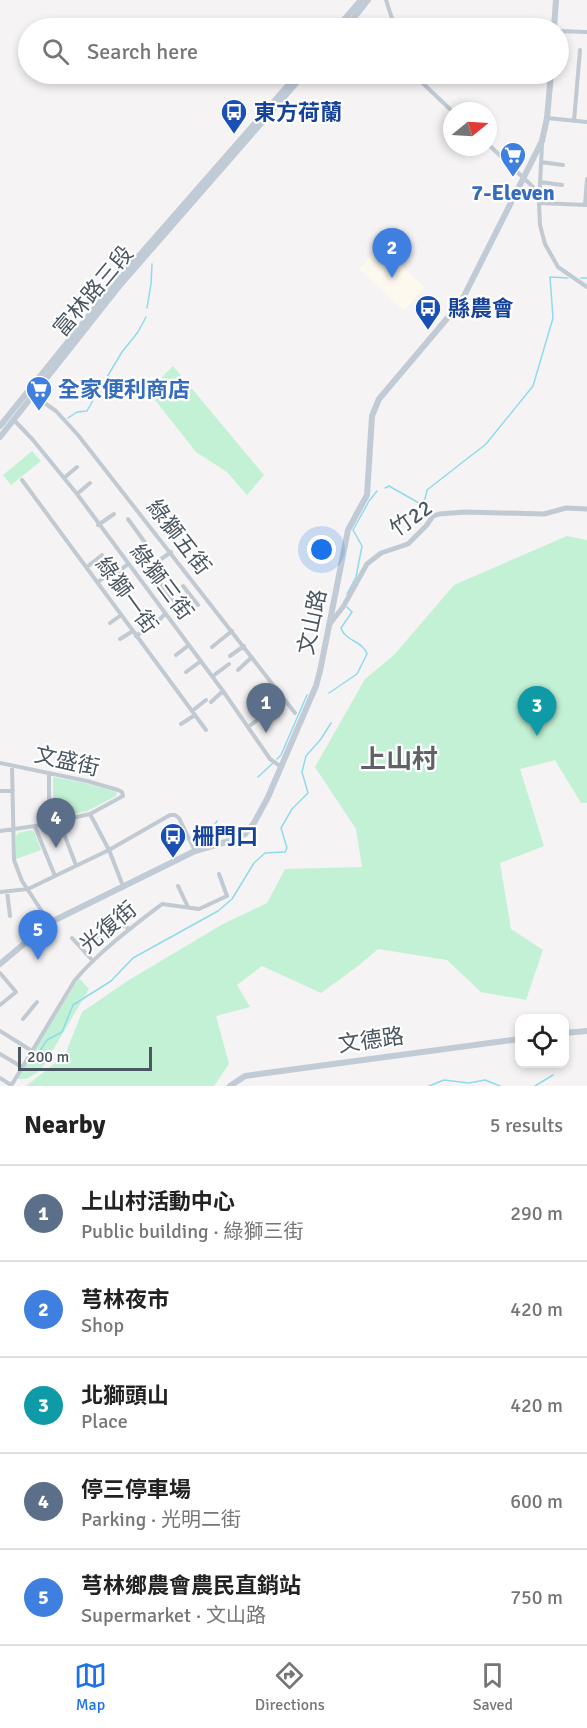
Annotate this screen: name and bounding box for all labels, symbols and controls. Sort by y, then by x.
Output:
search box [18,18,569,84]
icon: search [39,35,72,68]
text: Search here [87,38,198,65]
bus stop icon: 東方荷蘭 [219,97,249,135]
place label: 東方荷蘭 [254,99,342,126]
north arrow [443,102,497,156]
supermarket icon: 7-Eleven [498,140,528,178]
place label: 7-Eleven [471,179,555,206]
pin: 2 [372,228,412,278]
street label: 富林路三段 [47,240,139,342]
bus stop icon: 縣農會 [413,293,443,331]
place label: 縣農會 [448,295,514,322]
supermarket icon: 全家便利商店 [24,374,54,412]
place label: 全家便利商店 [58,376,190,403]
street label: 綠獅五街 [141,494,217,580]
street label: 竹22 [385,494,437,542]
your location [307,535,336,564]
street label: 綠獅三街 [125,539,199,625]
street label: 綠獅一街 [90,551,164,639]
street label: 文山路 [292,587,332,657]
pin: 1 [246,684,286,733]
pin: 3 [518,686,556,736]
street label: 文盛街 [32,740,102,782]
district label: 上山村 [360,744,438,776]
pin: 4 [36,798,76,848]
bus stop icon: 柵門口 [158,821,188,859]
place label: 柵門口 [192,823,258,850]
street label: 光復街 [74,895,142,959]
pin: 5 [18,910,57,960]
map controls [515,1014,569,1068]
button: locate [515,1014,569,1068]
street label: 文德路 [336,1022,406,1058]
scale bar [18,1044,152,1072]
text: 200 m [27,1047,69,1067]
text: Nearby [24,1109,105,1141]
text: 5 results [490,1113,563,1138]
text: 上山村活動中心 [81,1188,235,1215]
text: 1 [38,1201,49,1226]
text: 290 m [510,1201,563,1226]
text: Public building · 綠獅三街 [81,1219,304,1244]
text: 芎林夜市 [81,1286,169,1313]
text: 2 [38,1297,49,1322]
text: 420 m [510,1297,563,1322]
text: Shop [81,1313,124,1338]
text: 北獅頭山 [81,1382,169,1409]
text: 3 [38,1393,49,1418]
text: 420 m [510,1393,563,1418]
text: Place [81,1409,128,1434]
text: 停三停車場 [81,1476,191,1503]
text: 4 [38,1489,49,1514]
text: 600 m [510,1489,563,1514]
text: Parking · 光明二街 [81,1507,241,1532]
text: 芎林鄉農會農民直銷站 [81,1572,301,1599]
text: 5 [38,1585,49,1610]
text: 750 m [510,1585,563,1610]
text: Supermarket · 文山路 [81,1603,266,1628]
tab: Map [74,1659,107,1715]
tab: Directions [255,1659,325,1715]
tab: Saved [473,1659,513,1715]

